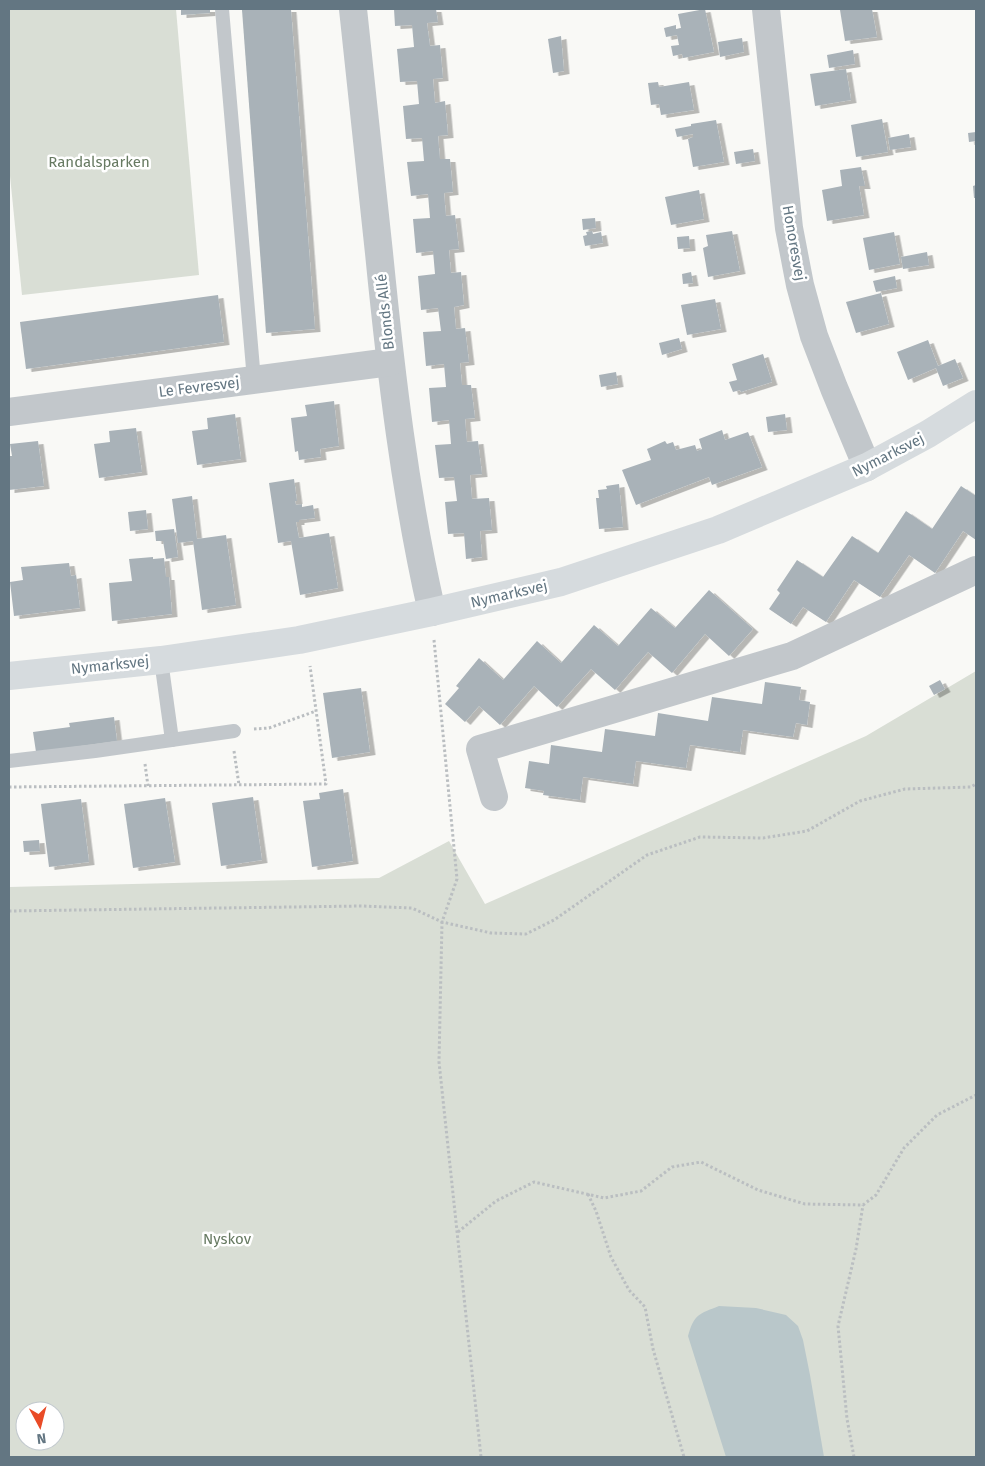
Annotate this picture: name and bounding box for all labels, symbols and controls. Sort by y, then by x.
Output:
park label: Randalsparken [48,153,150,171]
street label: Honoresvej [778,204,810,282]
street label: Blonds Allé [372,273,398,351]
street label: Le Fevresvej [157,373,241,401]
street label: Nymarksvej [849,429,927,481]
street label: Nymarksvej [469,576,549,612]
street label: Nymarksvej [70,652,150,678]
park label: Nyskov [203,1230,252,1248]
north arrow [15,1401,65,1451]
text: N [36,1429,47,1447]

